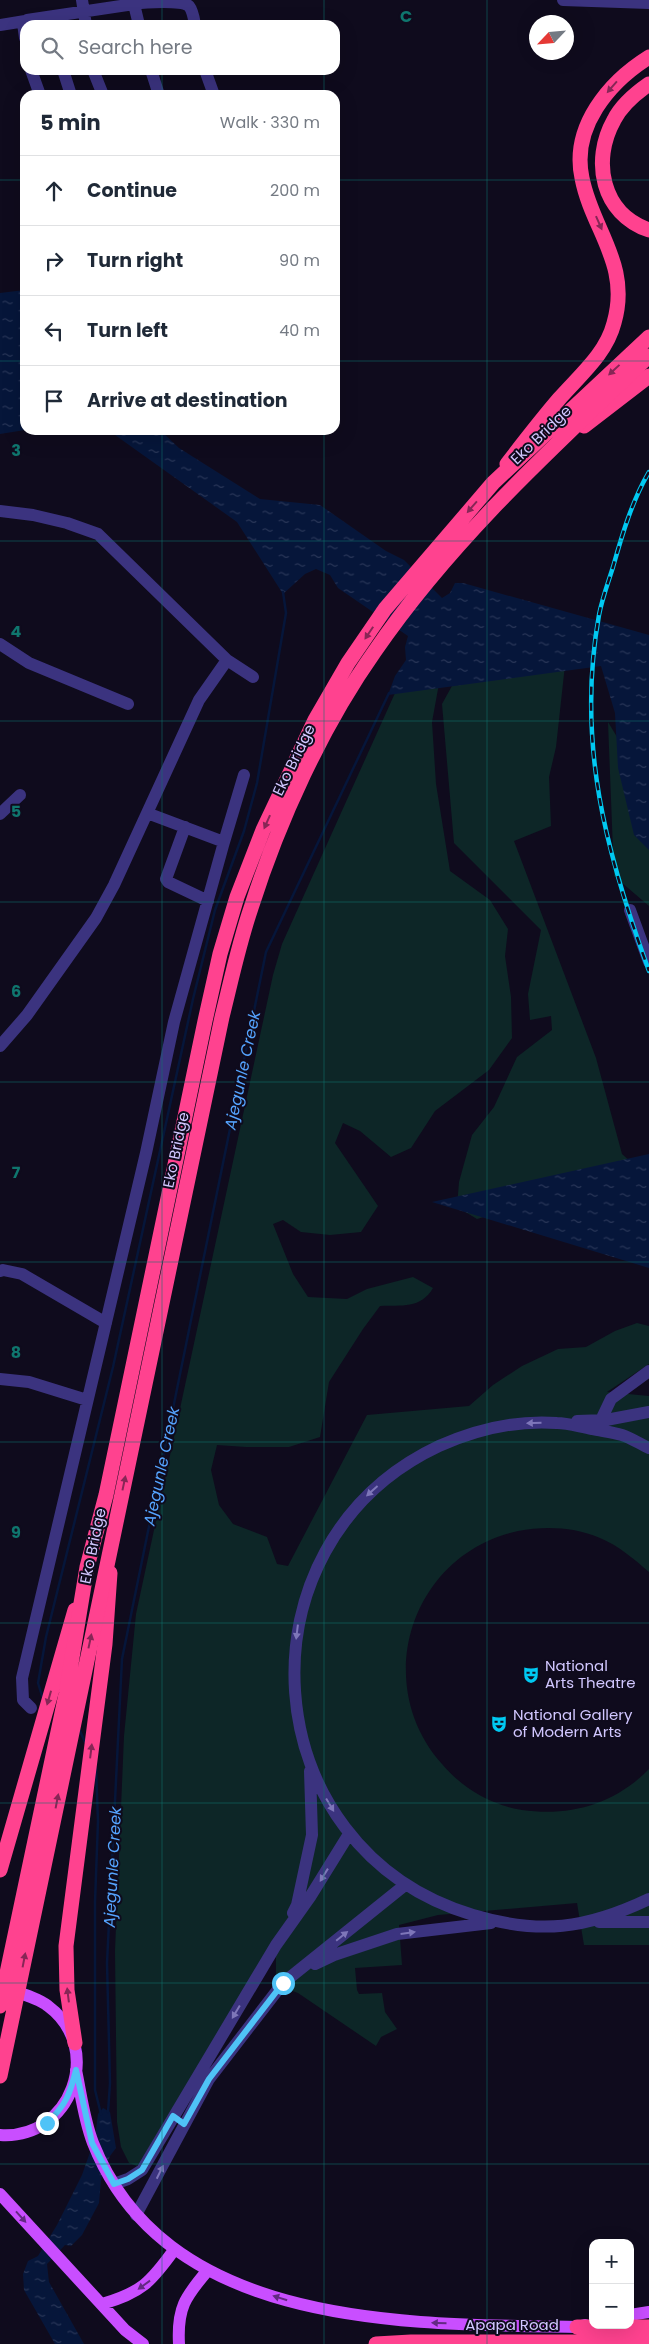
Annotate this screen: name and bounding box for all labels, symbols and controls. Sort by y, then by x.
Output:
text: C [400,5,412,28]
north arrow [529,15,574,60]
search box [20,20,340,75]
icon: search [38,34,66,62]
text: Search here [78,34,192,61]
one-way arrow [606,81,617,94]
text: 5 min [40,108,101,137]
text: Walk · 330 m [220,111,320,134]
icon: ahead [40,177,68,205]
text: Continue [87,177,177,204]
text: 200 m [270,179,320,202]
one-way arrow [596,216,604,230]
icon: right [40,247,68,275]
text: Turn right [87,247,183,274]
text: 90 m [279,249,320,272]
icon: left [40,317,68,345]
text: Turn left [87,317,168,344]
text: 40 m [279,319,320,342]
one-way arrow [608,364,620,376]
icon: arrive [40,387,68,415]
text: Arrive at destination [87,387,288,414]
street label: Eko Bridge [506,400,576,469]
text: 3 [11,439,21,462]
one-way arrow [466,501,477,514]
text: 4 [11,620,22,643]
one-way arrow [364,626,373,639]
street label: Eko Bridge [267,721,320,799]
text: 5 [11,800,21,823]
one-way arrow [263,815,271,829]
text: 6 [11,980,21,1003]
water label: Ajegunle Creek [218,1008,266,1133]
street label: Eko Bridge [157,1110,194,1190]
text: 7 [12,1161,21,1184]
text: 8 [11,1341,21,1364]
water label: Ajegunle Creek [137,1404,185,1529]
one-way arrow [526,1420,542,1428]
one-way arrow [121,1474,129,1490]
one-way arrow [366,1485,378,1497]
street label: Eko Bridge [74,1506,111,1586]
text: 9 [11,1521,21,1544]
one-way arrow [293,1624,301,1640]
one-way arrow [86,1634,94,1649]
place label: National Arts Theatre [545,1655,636,1693]
theatre icon: National Arts Theatre [521,1665,541,1685]
one-way arrow [45,1691,53,1706]
place label: National Gallery of Modern Arts [513,1704,633,1742]
theatre icon: National Gallery of Modern Arts [489,1714,509,1734]
one-way arrow [87,1743,95,1759]
one-way arrow [53,1793,61,1808]
one-way arrow [326,1798,335,1811]
water label: Ajegunle Creek [98,1805,127,1929]
one-way arrow [319,1869,328,1882]
one-way arrow [400,1929,416,1937]
one-way arrow [336,1930,349,1941]
one-way arrow [20,1951,28,1967]
route start [272,1972,295,1995]
one-way arrow [64,1987,72,2003]
one-way arrow [231,2005,240,2018]
route end [36,2112,59,2135]
one-way arrow [156,2165,164,2179]
one-way arrow [15,2211,27,2223]
map controls [589,2239,634,2329]
button: + [589,2239,634,2284]
one-way arrow [137,2280,151,2290]
button: − [589,2284,634,2329]
one-way arrow [272,2293,287,2301]
street label: Apapa Road [465,2314,559,2335]
one-way arrow [431,2319,447,2327]

